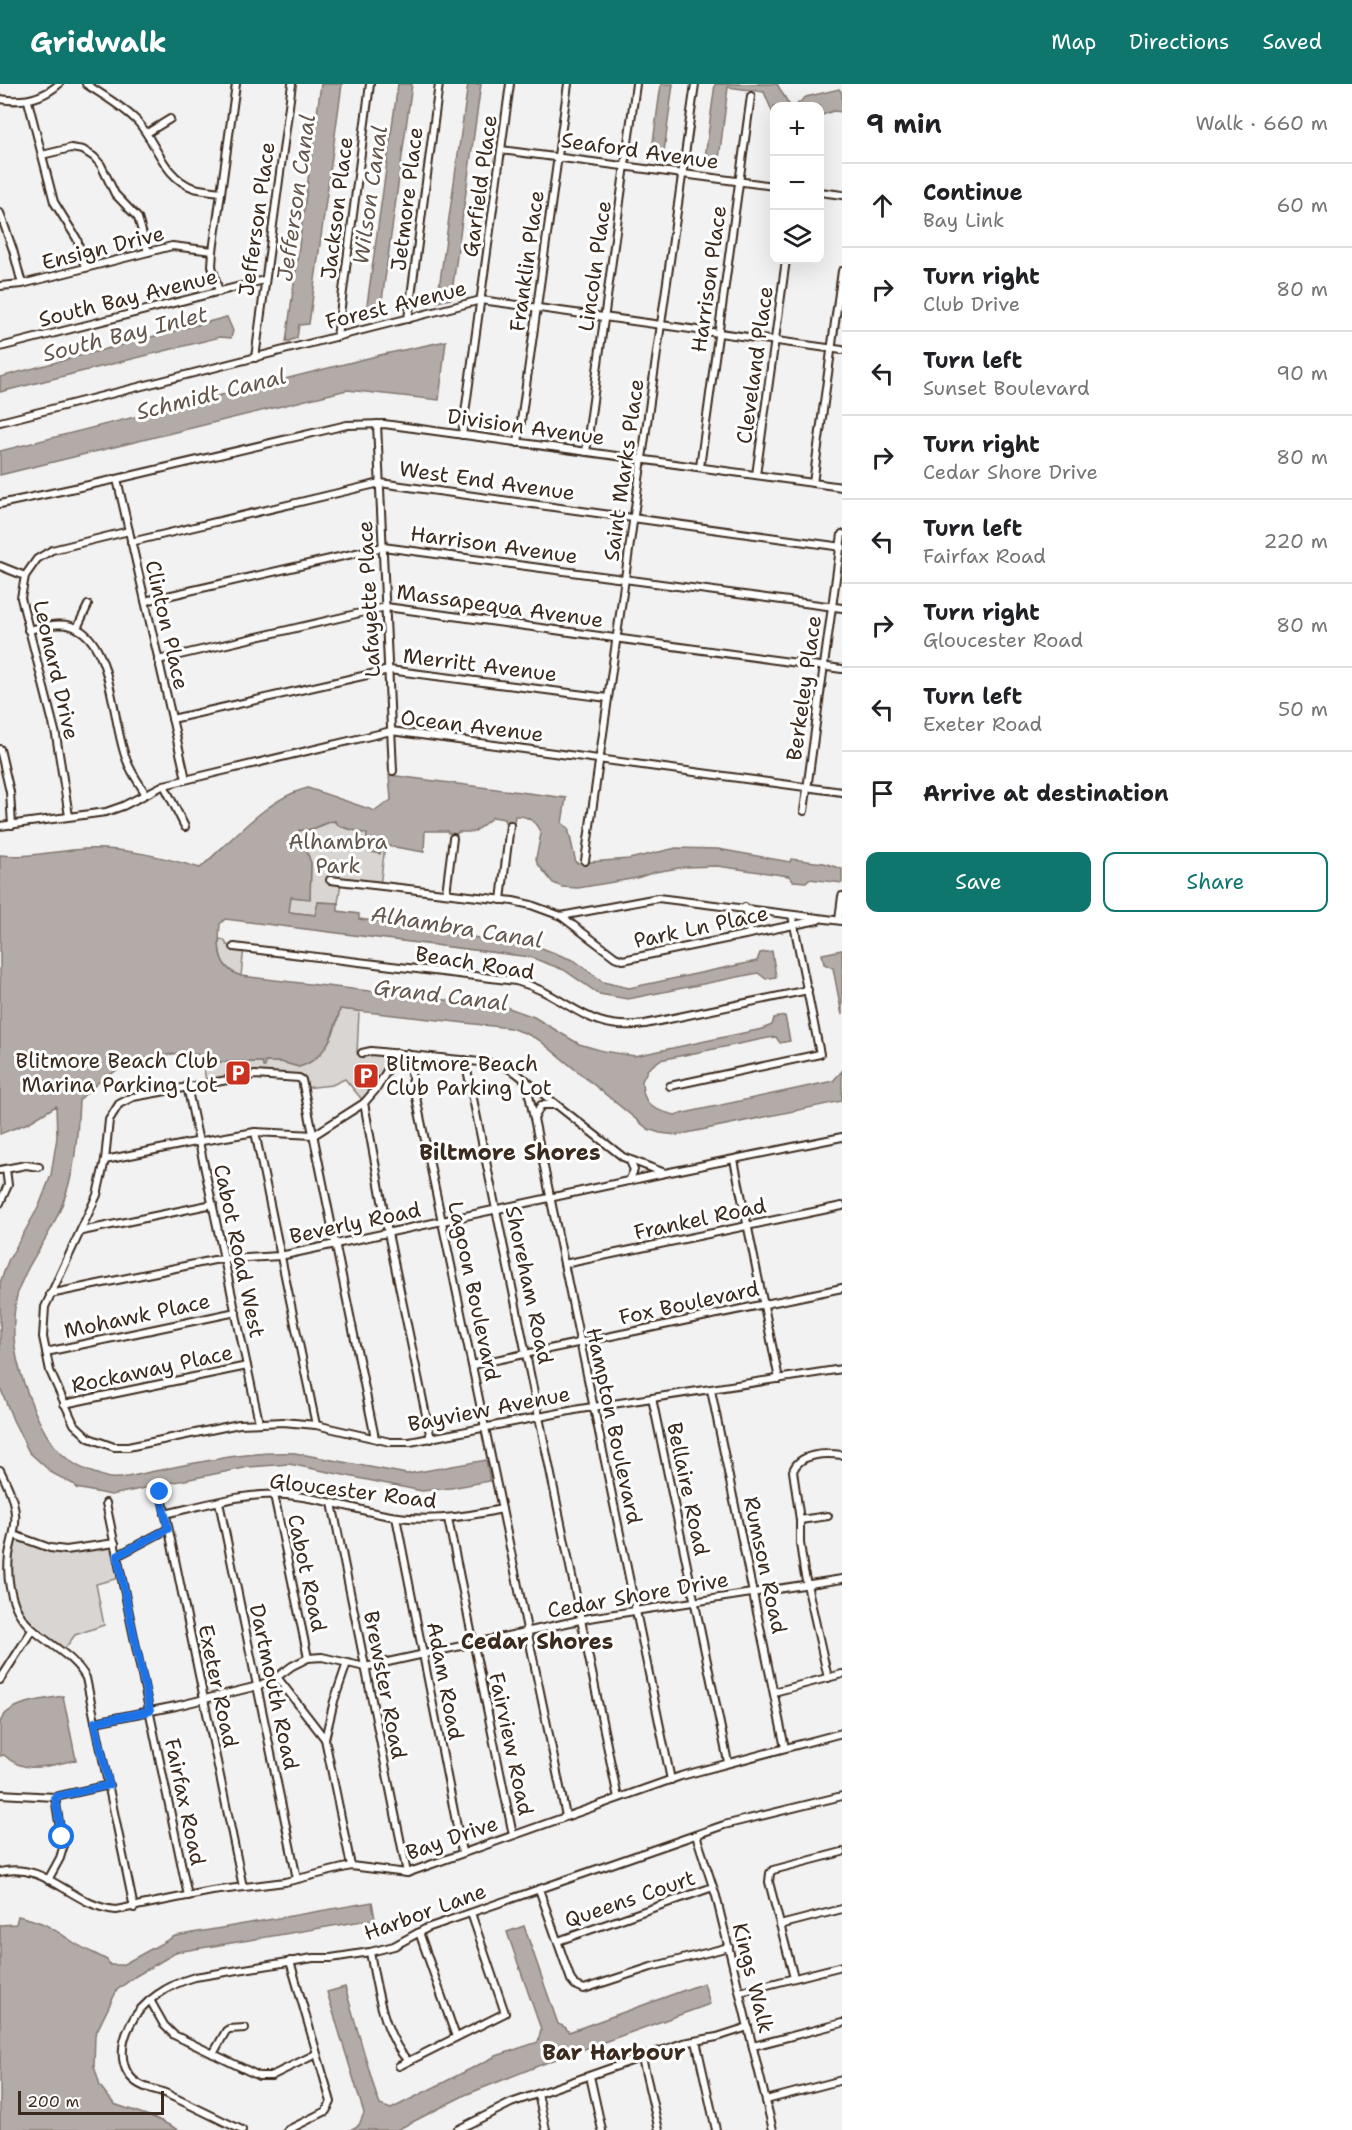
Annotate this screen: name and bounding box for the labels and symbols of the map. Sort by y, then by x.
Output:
water label: Jefferson Canal [270,112,322,284]
street label: Garfield Place [456,113,504,259]
water label: Wilson Canal [346,124,394,266]
street label: Jetmore Place [384,125,430,273]
street label: Seaford Avenue [559,126,721,176]
street label: Jackson Place [314,135,360,281]
street label: Jefferson Place [232,140,282,298]
street label: Franklin Place [503,189,551,333]
street label: Lincoln Place [572,199,618,333]
street label: Harrison Place [685,204,733,354]
street label: Ensign Drive [39,219,167,277]
street label: South Bay Avenue [36,262,220,334]
street label: Forest Avenue [323,274,469,336]
street label: Cleveland Place [730,284,780,446]
water label: South Bay Inlet [39,299,211,369]
water label: Schmidt Canal [133,361,289,427]
street label: Saint Marks Place [597,377,651,563]
street label: Division Avenue [445,402,607,452]
street label: West End Avenue [397,455,577,507]
street label: Harrison Avenue [409,519,579,571]
street label: Lafayette Place [351,520,387,678]
street label: Clinton Place [139,558,195,692]
street label: Massapequa Avenue [395,578,605,634]
street label: Leonard Drive [26,598,86,742]
street label: Berkeley Place [780,614,828,762]
street label: Merritt Avenue [401,642,559,688]
street label: Ocean Avenue [399,703,545,749]
park label: Alhambra Park [288,828,388,880]
water label: Alhambra Canal [369,899,545,955]
street label: Park Ln Place [631,899,771,955]
street label: Beach Road [413,940,537,986]
water label: Grand Canal [372,972,510,1018]
place label: Blitmore Beach Club Marina Parking Lot [16,1047,218,1099]
place label: Blitmore Beach Club Parking Lot [386,1050,552,1102]
parking icon: Blitmore Beach Club Marina Parking Lot [223,1058,253,1088]
parking icon: Blitmore Beach Club Parking Lot [351,1061,381,1091]
district label: Biltmore Shores [419,1138,601,1167]
street label: Cabot Road West [207,1162,271,1340]
street label: Frankel Road [631,1191,769,1247]
street label: Beverly Road [287,1195,423,1251]
street label: Lagoon Boulevard [441,1199,507,1383]
street label: Shoreham Road [499,1203,559,1367]
street label: Fox Boulevard [616,1274,762,1332]
street label: Mohawk Place [61,1287,213,1345]
street label: Hampton Boulevard [580,1325,648,1527]
street label: Rockaway Place [69,1338,235,1400]
street label: Bayview Avenue [406,1380,572,1438]
street label: Bellaire Road [660,1420,716,1558]
street label: Gloucester Road [268,1467,438,1515]
route end [146,1478,172,1504]
street label: Rumson Road [737,1494,793,1636]
street label: Cabot Road [281,1512,333,1634]
street label: Cedar Shore Drive [545,1565,731,1625]
street label: Dartmouth Road [243,1601,305,1773]
street label: Brewster Road [357,1609,413,1761]
street label: Adam Road [420,1620,470,1742]
street label: Exeter Road [191,1622,245,1750]
district label: Cedar Shores [461,1627,613,1656]
street label: Fairview Road [482,1670,540,1818]
street label: Fairfax Road [158,1736,212,1868]
street label: Bay Drive [402,1809,502,1867]
route start [48,1823,74,1849]
street label: Queens Court [561,1864,699,1934]
street label: Harbor Lane [360,1877,490,1947]
street label: Kings Walk [726,1920,780,2036]
district label: Bar Harbour [542,2038,686,2067]
scale bar [18,2088,164,2116]

